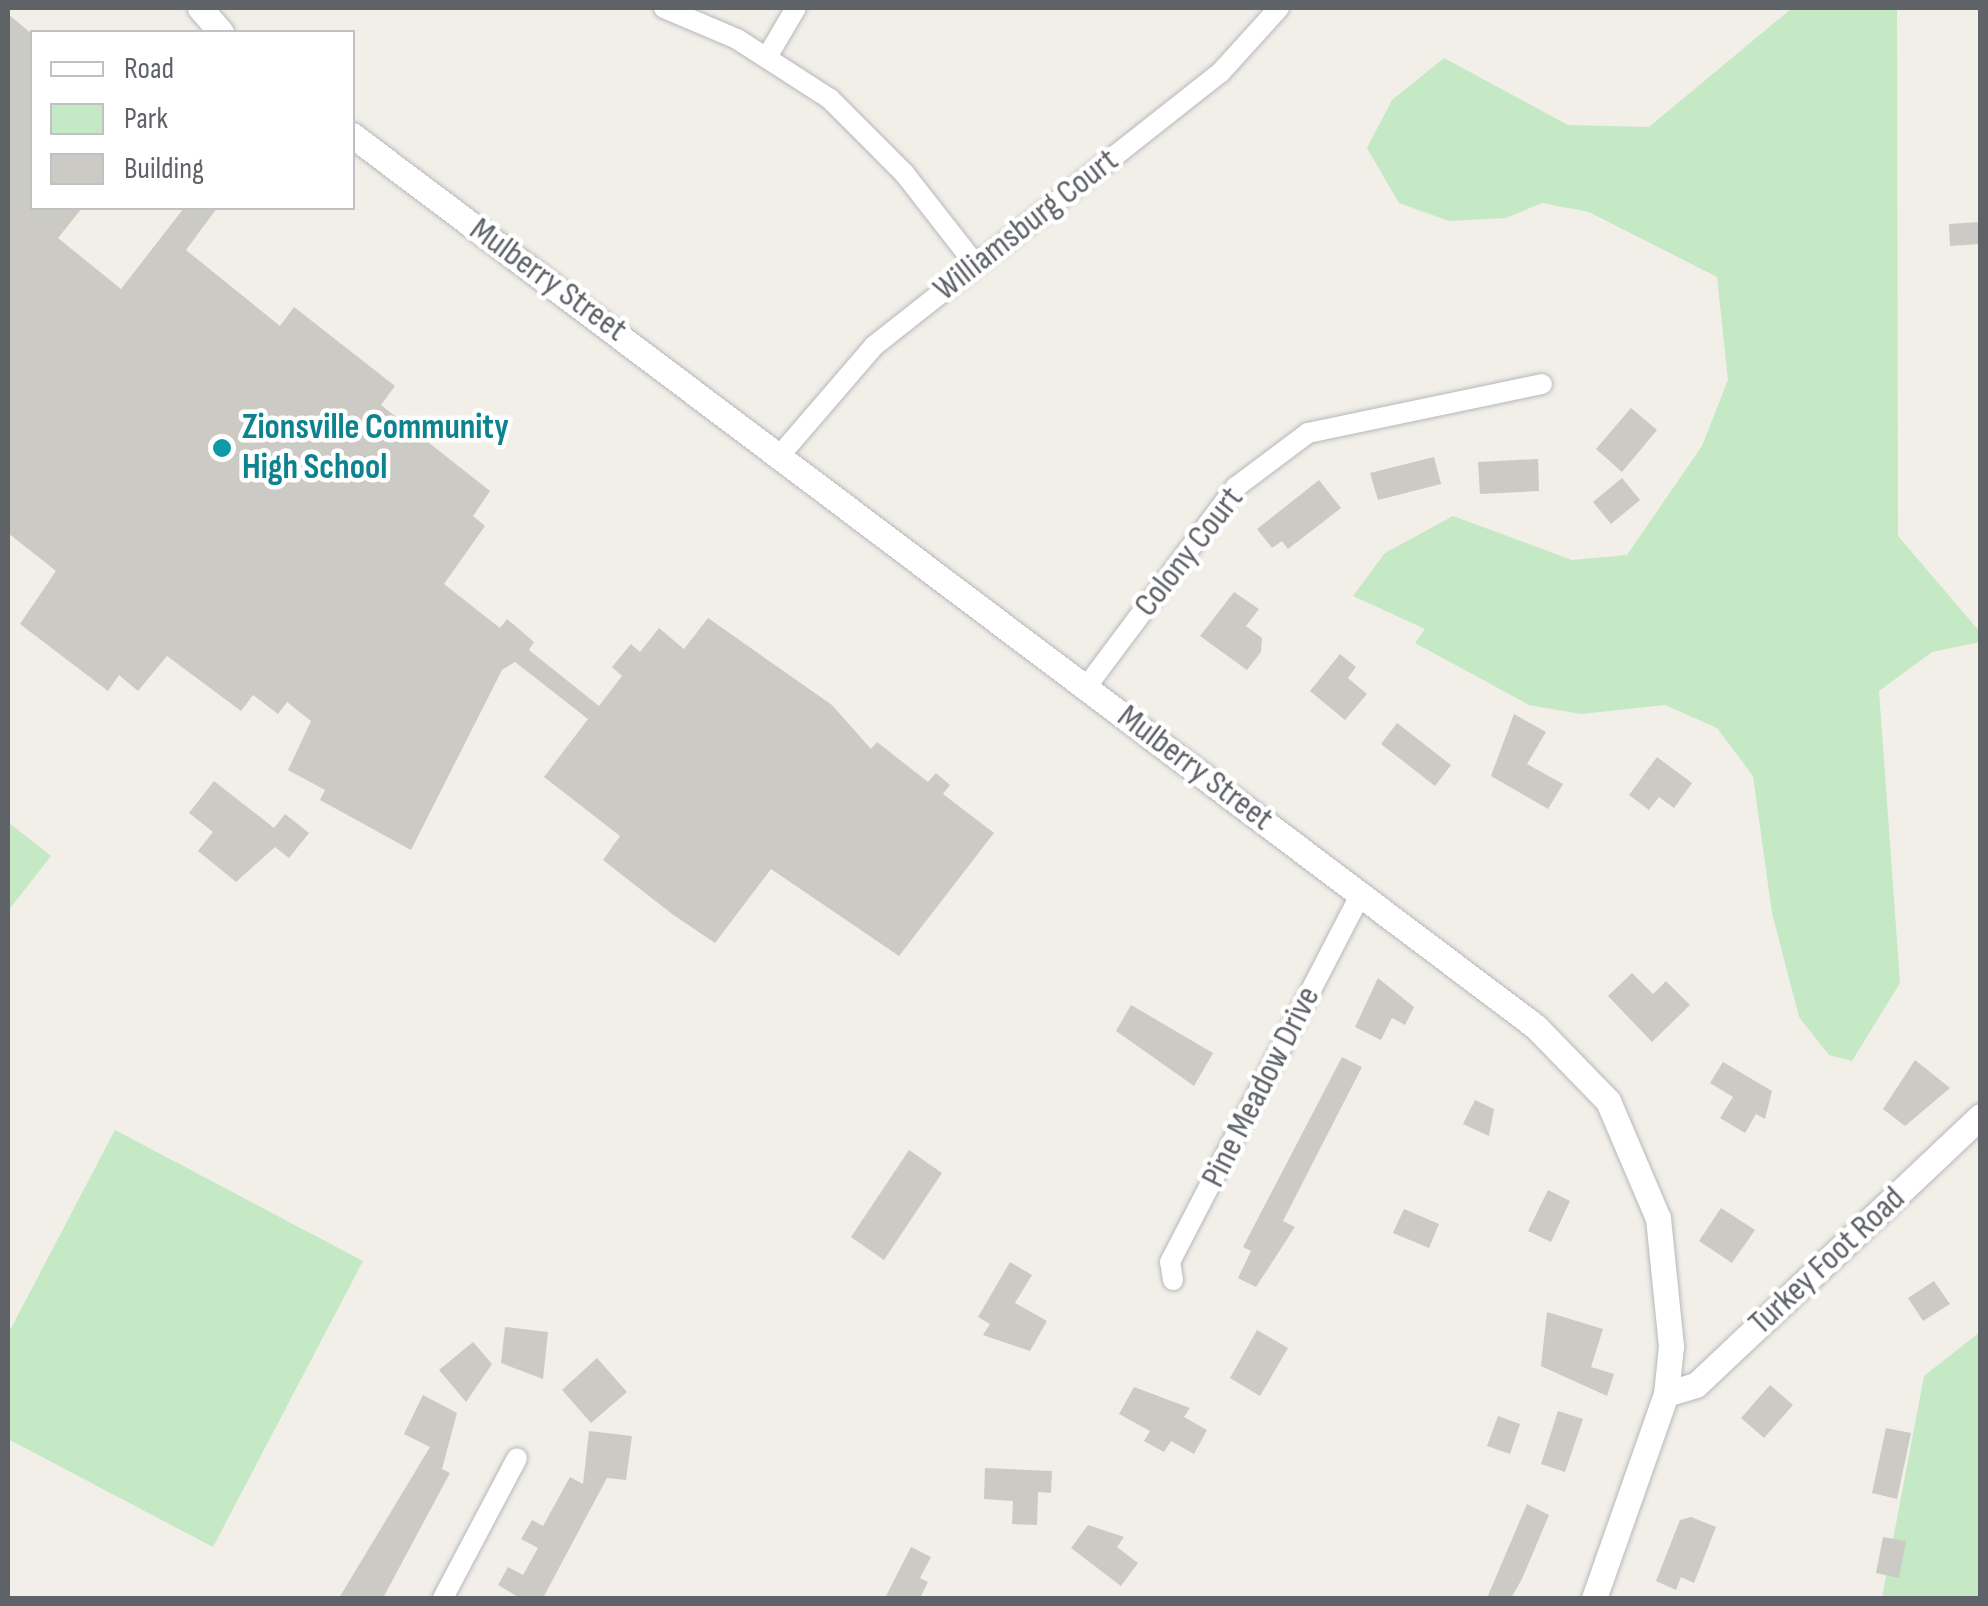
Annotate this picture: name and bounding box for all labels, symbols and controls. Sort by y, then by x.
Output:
legend [30,30,355,210]
text: Road [124,51,174,87]
text: Park [124,101,168,137]
street label: Williamsburg Court [925,140,1127,310]
text: Building [124,151,204,187]
street label: Mulberry Street [461,209,635,351]
place label: Zionsville Community High School [242,407,509,489]
marker: Zionsville Community High School [211,437,233,459]
street label: Colony Court [1125,479,1253,625]
street label: Mulberry Street [1109,696,1281,840]
street label: Pine Meadow Drive [1192,980,1330,1194]
street label: Turkey Foot Road [1740,1178,1914,1344]

